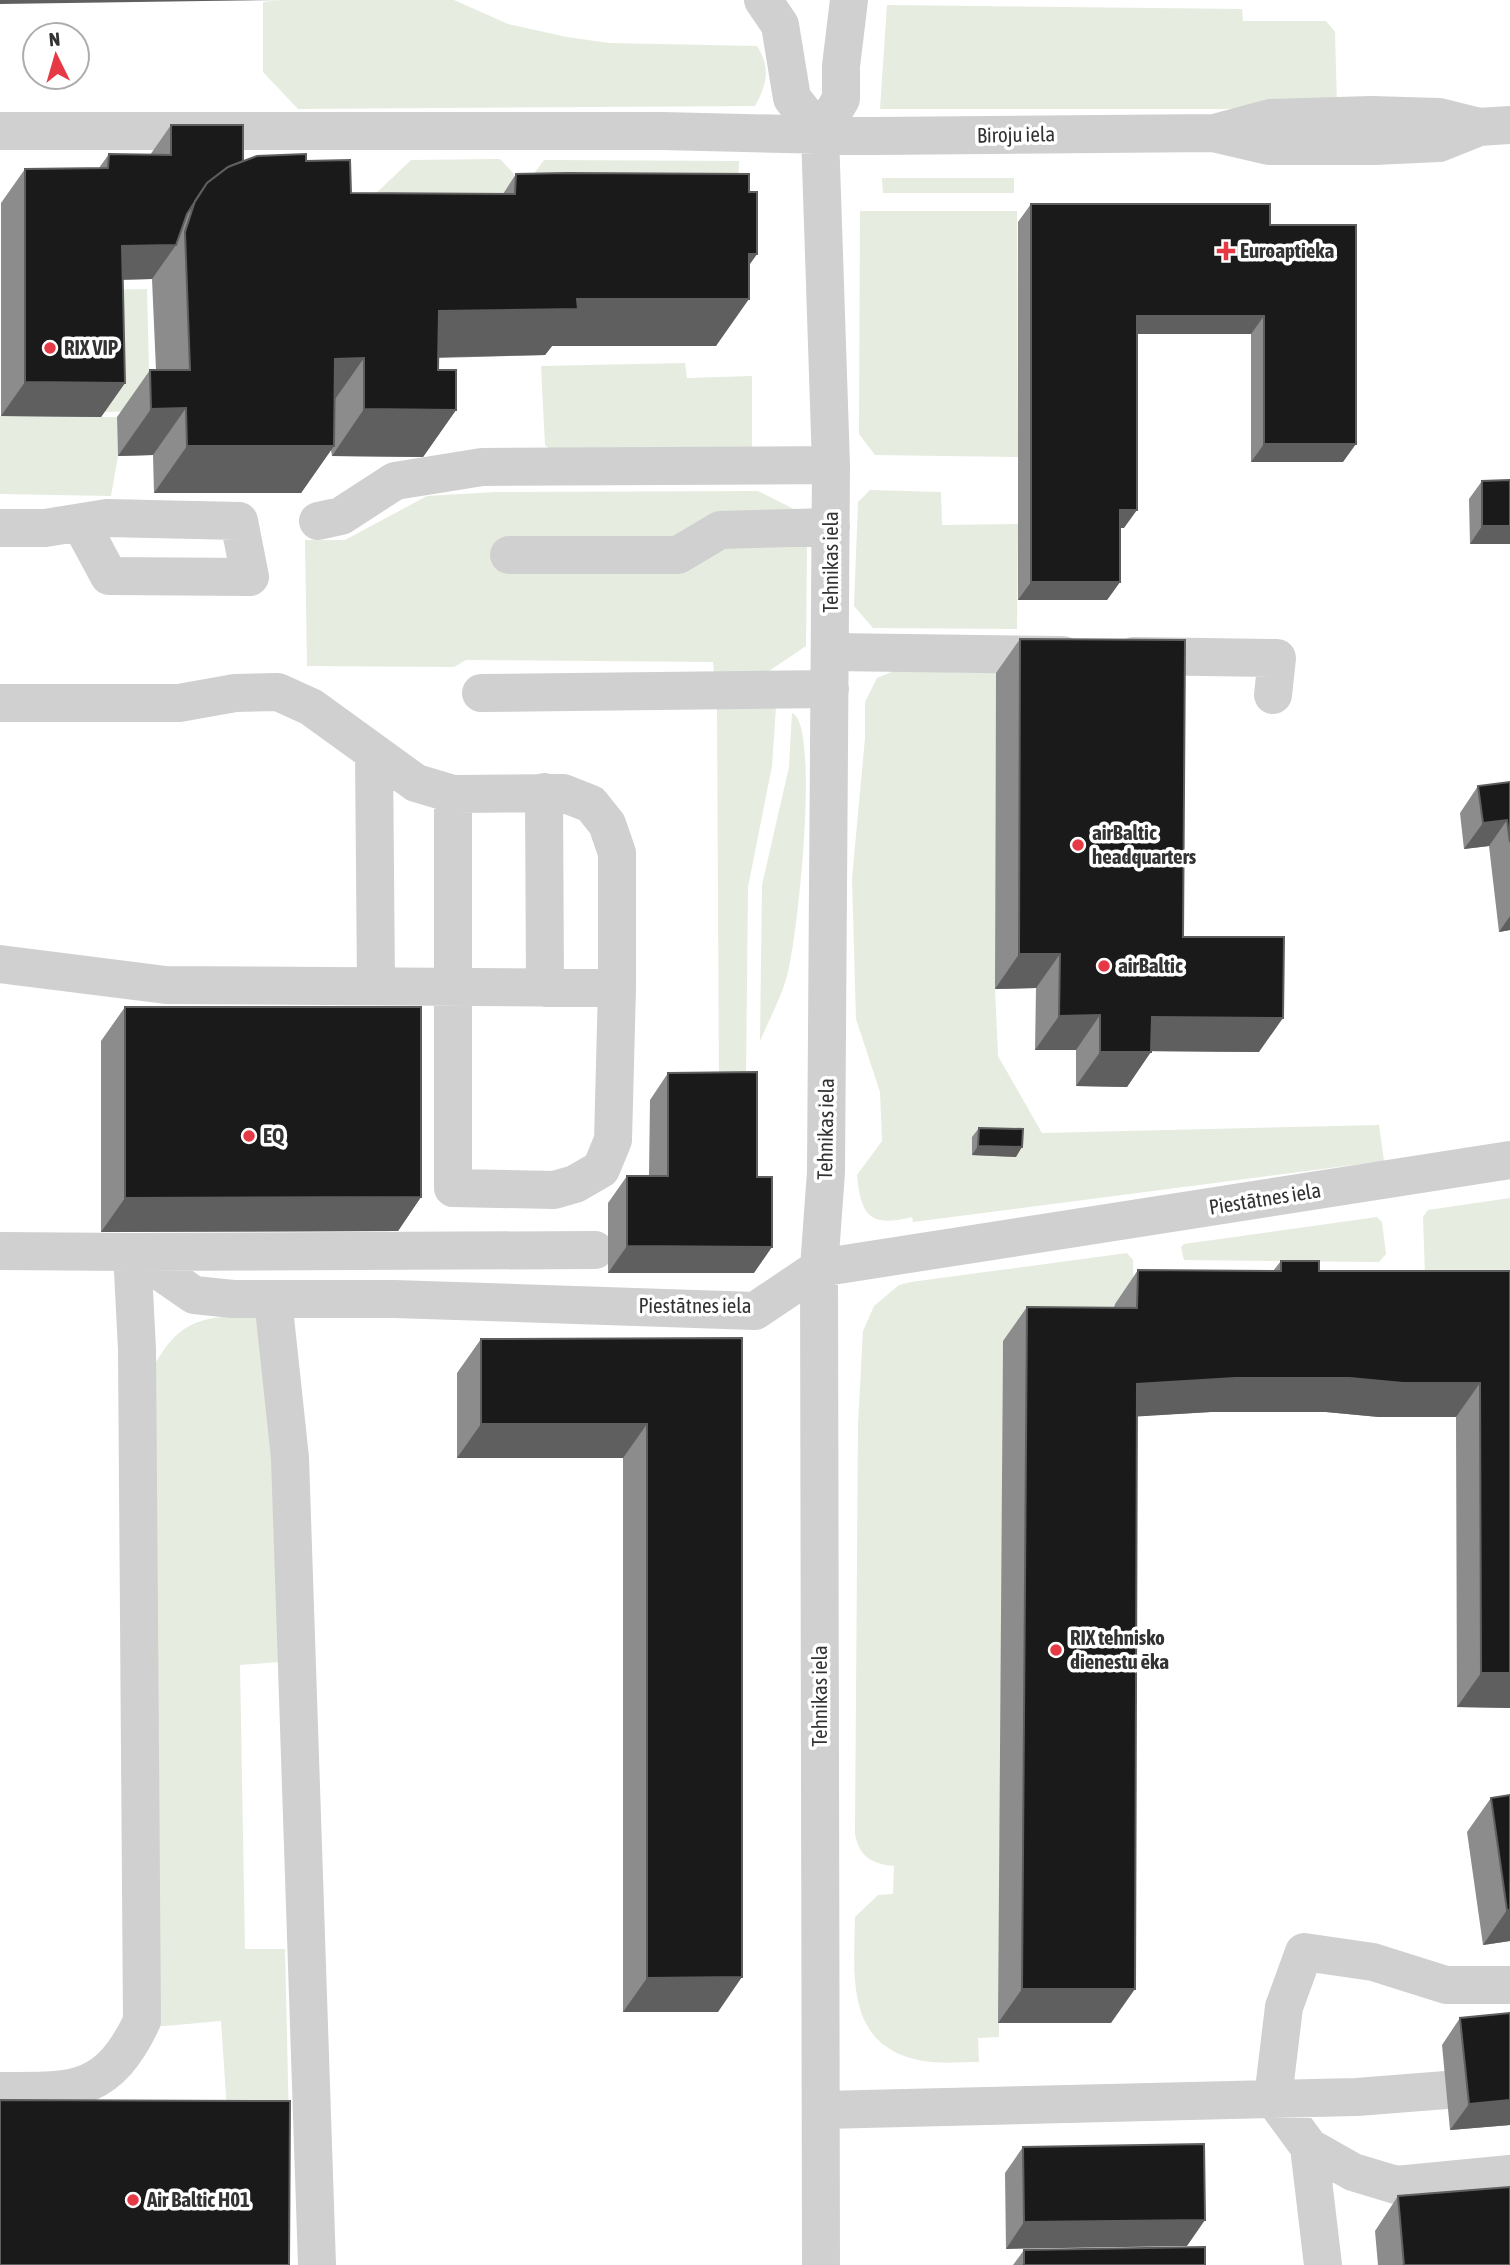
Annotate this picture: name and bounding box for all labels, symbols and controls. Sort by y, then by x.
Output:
north arrow [21,21,91,91]
text: N [48,28,61,51]
street label: Biroju iela [977,121,1055,147]
place label: Euroaptieka [1240,238,1335,262]
marker: Euroaptieka [1218,243,1234,259]
place label: RIX VIP [64,335,119,359]
marker: RIX VIP [42,340,58,356]
street label: Tehnikas iela [818,511,842,613]
place label: airBaltic headquarters [1092,820,1197,868]
marker: airBaltic headquarters [1070,837,1086,853]
place label: airBaltic [1118,953,1183,977]
marker: airBaltic [1096,958,1112,974]
street label: Tehnikas iela [812,1078,838,1180]
place label: EQ [263,1123,285,1147]
marker: EQ [241,1128,257,1144]
street label: Piestātnes iela [1207,1177,1323,1219]
street label: Piestātnes iela [638,1293,752,1317]
place label: RIX tehnisko dienestu ēka [1070,1625,1169,1673]
marker: RIX tehnisko dienestu ēka [1048,1642,1064,1658]
street label: Tehnikas iela [807,1645,831,1747]
place label: Air Baltic H01 [146,2187,250,2211]
marker: Air Baltic H01 [125,2192,141,2208]

